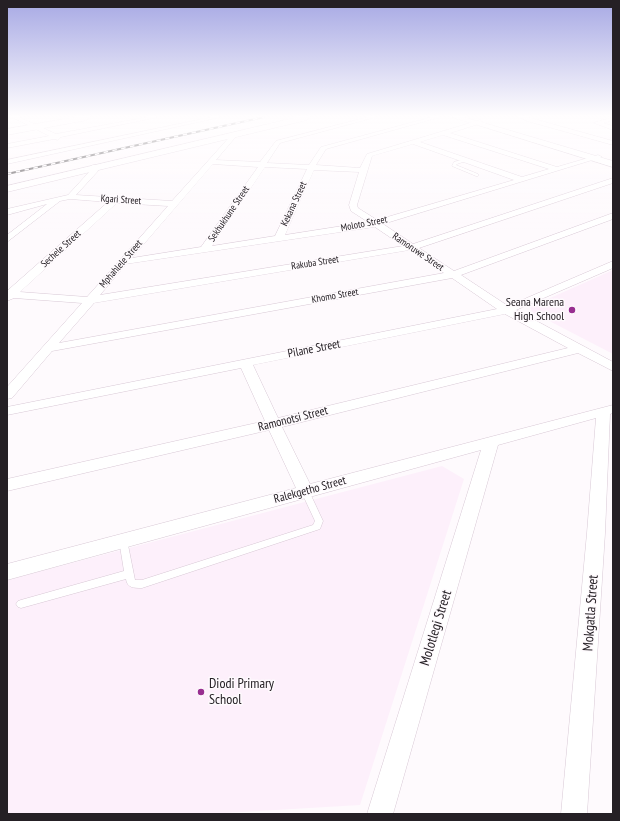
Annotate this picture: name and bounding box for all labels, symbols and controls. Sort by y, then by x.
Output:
street label: Kekana Street [278,180,310,228]
street label: Sekhukhune Street [206,184,252,244]
street label: Kgari Street [100,193,142,207]
street label: Moloto Street [340,214,388,234]
street label: Sechele Street [39,228,83,270]
street label: Ramoruwe Street [390,230,446,274]
street label: Mphahlele Street [97,238,145,290]
street label: Rakuba Street [290,253,340,273]
street label: Khomo Street [311,286,359,306]
place label: Seana Marena High School [506,296,564,324]
marker: Seana Marena High School [567,305,577,315]
street label: Pilane Street [287,337,341,361]
street label: Ramonotsi Street [257,403,329,435]
street label: Ralekgetho Street [272,473,348,507]
street label: Mokgatla Street [580,574,602,652]
street label: Molotlegi Street [417,588,455,668]
place label: Diodi Primary School [209,676,274,708]
marker: Diodi Primary School [196,687,206,697]

